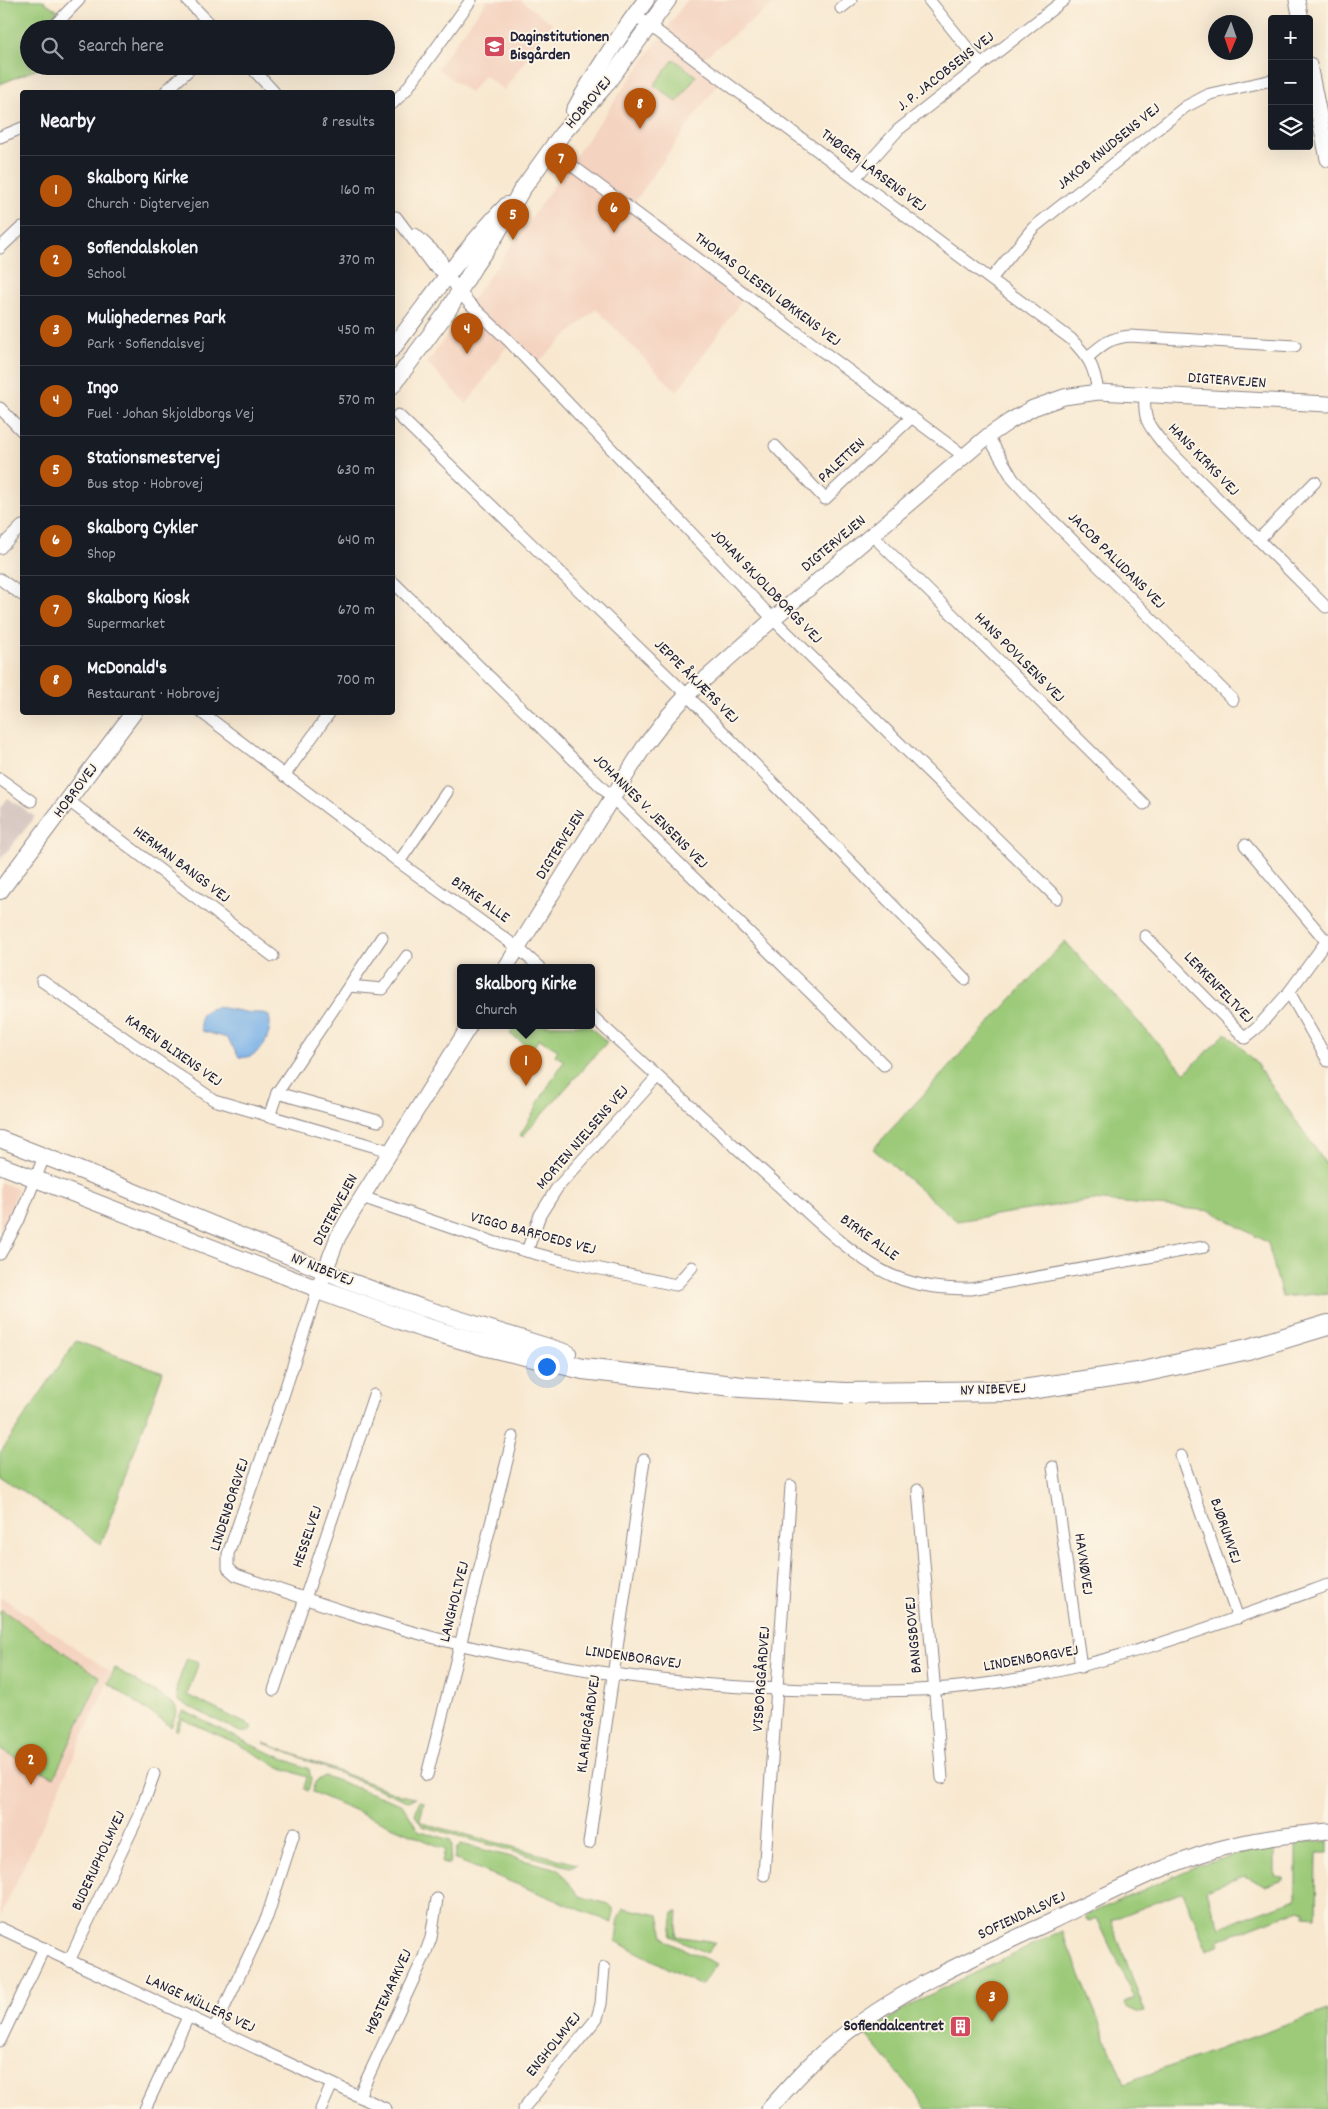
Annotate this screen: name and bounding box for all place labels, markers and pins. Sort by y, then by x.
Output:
place label: Daginstitutionen Bisgården [510,26,609,67]
school or university icon: Daginstitutionen Bisgården [482,34,506,58]
pin: 8 [624,88,656,129]
pin: 7 [545,143,577,184]
pin: 6 [598,192,630,233]
pin: 5 [497,199,529,240]
pin: 4 [451,313,483,354]
pin: 1 [510,1045,542,1086]
pin: 2 [15,1744,47,1785]
pin: 3 [976,1981,1008,2022]
building icon: Sofiendalcentret [948,2014,972,2038]
place label: Sofiendalcentret [844,2015,944,2038]

